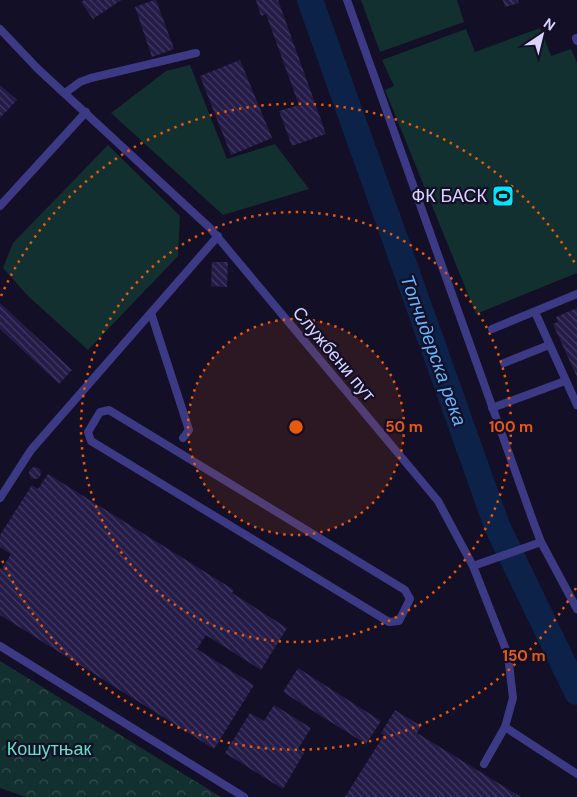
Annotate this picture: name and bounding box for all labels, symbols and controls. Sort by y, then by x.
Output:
north arrow [517,10,567,60]
text: N [540,14,559,35]
place label: ФК БАСК [412,184,487,208]
sports icon: ФК БАСК [491,184,515,208]
water label: Топчидерска река [395,271,472,429]
street label: Службени пут [287,302,381,406]
text: 50 m [385,417,423,437]
text: 100 m [489,417,533,437]
centre of rings [287,418,305,436]
text: 150 m [503,646,546,666]
park label: Кошутњак [7,737,91,761]

